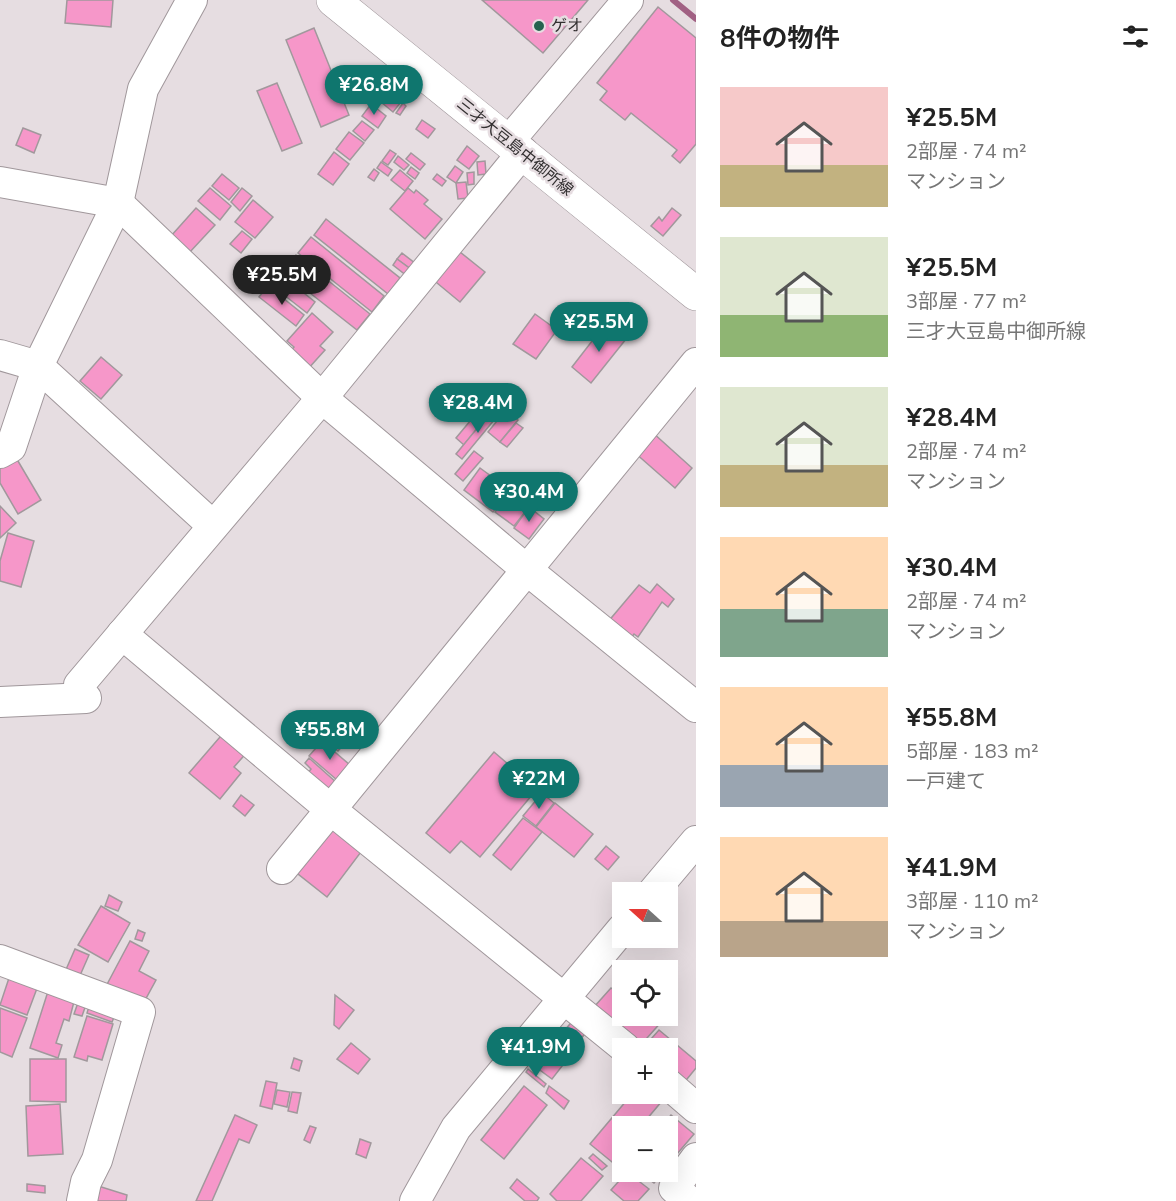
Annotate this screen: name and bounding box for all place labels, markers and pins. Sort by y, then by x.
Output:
place label: ゲオ [551,15,583,37]
marker: ゲオ [532,19,546,33]
pin: ¥26.8M [325,65,423,116]
pin: ¥25.5M [233,255,331,306]
pin: ¥25.5M [550,302,648,353]
pin: ¥28.4M [429,383,527,434]
pin: ¥30.4M [480,472,578,523]
pin: ¥55.8M [281,710,379,761]
pin: ¥22M [503,759,575,810]
pin: ¥41.9M [487,1027,585,1078]

